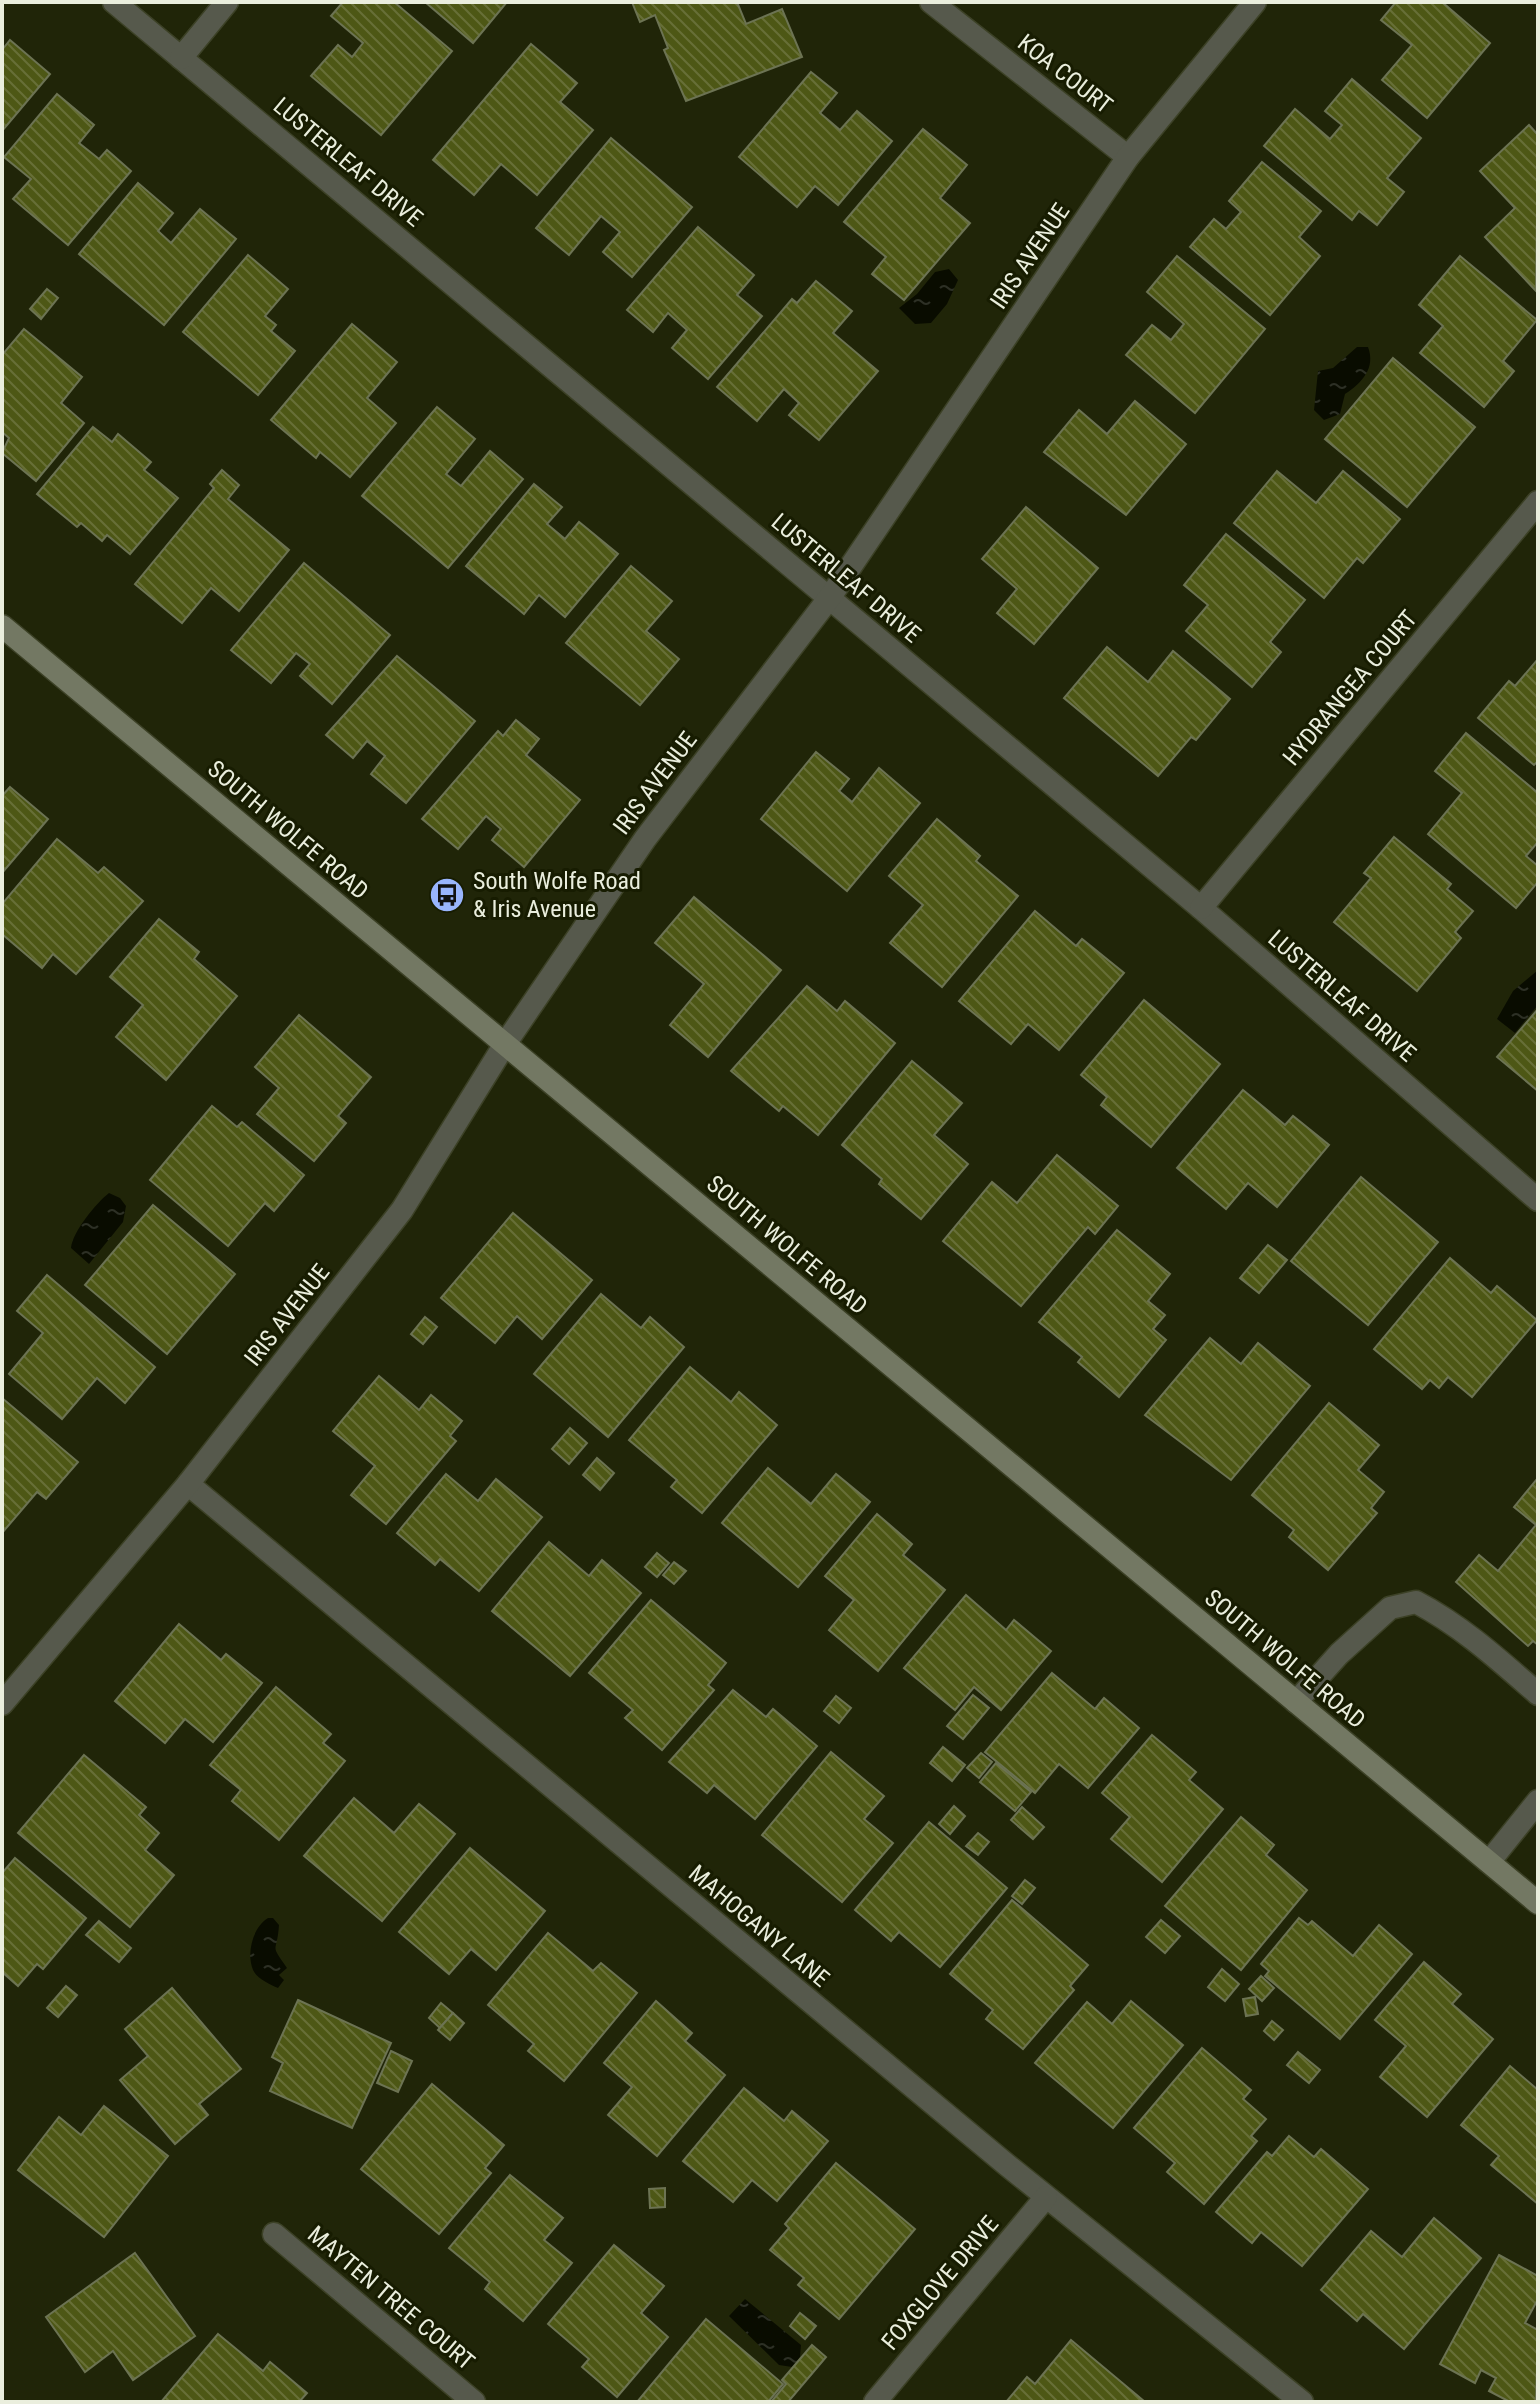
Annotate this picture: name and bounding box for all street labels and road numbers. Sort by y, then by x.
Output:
street label: KOA COURT [1012,28,1118,120]
street label: LUSTERLEAF DRIVE [268,92,428,233]
street label: IRIS AVENUE [985,198,1076,314]
street label: LUSTERLEAF DRIVE [766,508,926,649]
street label: HYDRANGEA COURT [1277,605,1423,771]
street label: IRIS AVENUE [607,726,703,840]
street label: SOUTH WOLFE ROAD [202,755,374,905]
street label: LUSTERLEAF DRIVE [1263,924,1421,1068]
street label: SOUTH WOLFE ROAD [701,1170,873,1320]
street label: IRIS AVENUE [239,1259,335,1371]
street label: SOUTH WOLFE ROAD [1199,1584,1371,1734]
street label: MAHOGANY LANE [683,1859,835,1993]
street label: FOXGLOVE DRIVE [876,2210,1004,2356]
street label: MAYTEN TREE COURT [302,2220,480,2376]

